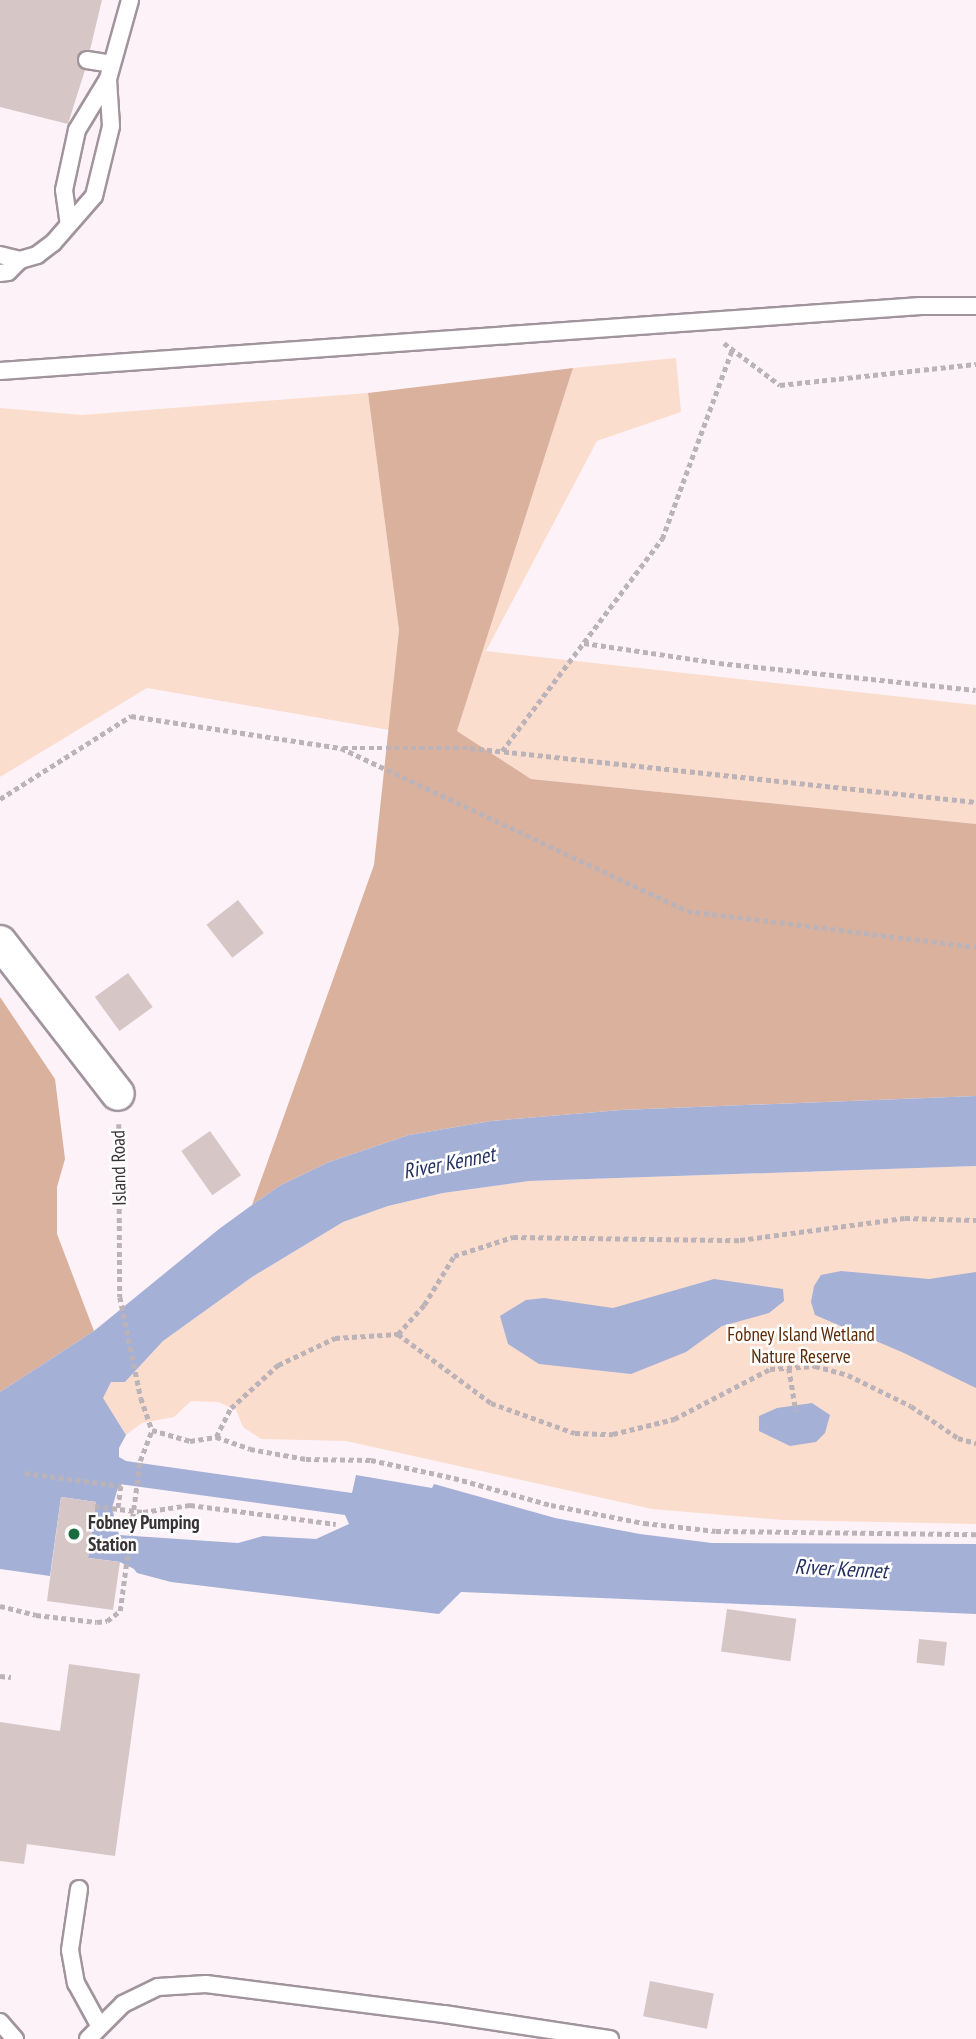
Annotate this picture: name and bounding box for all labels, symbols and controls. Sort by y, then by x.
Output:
street label: Island Road [107,1130,131,1206]
water label: River Kennet [401,1142,497,1184]
park label: Fobney Island Wetland Nature Reserve [727,1324,875,1368]
place label: Fobney Pumping Station [88,1512,200,1556]
marker: Fobney Pumping Station [66,1526,82,1542]
water label: River Kennet [794,1554,888,1584]

